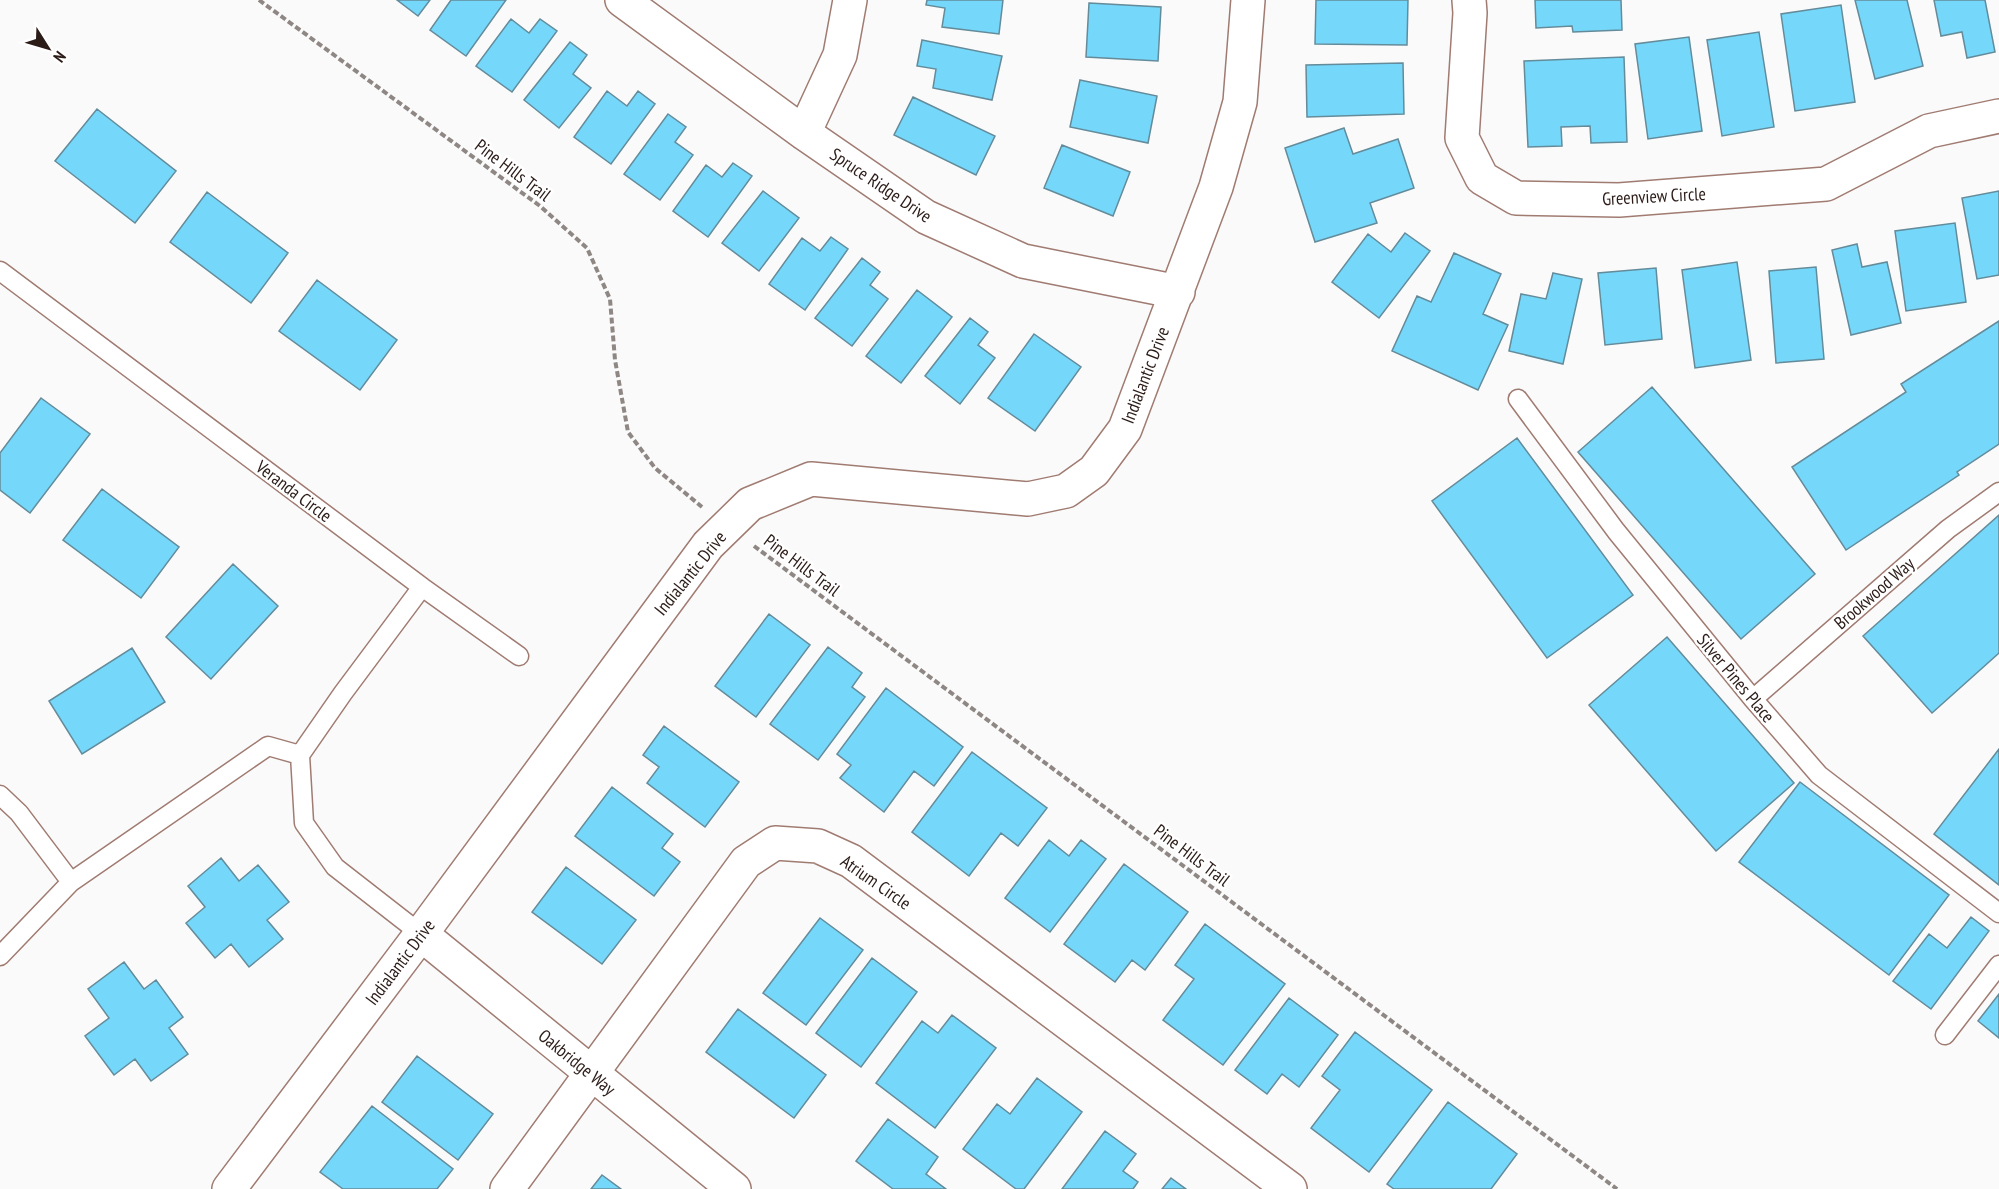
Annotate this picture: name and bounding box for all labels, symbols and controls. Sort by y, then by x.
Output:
north arrow [18,18,78,78]
text: N [49,48,71,66]
street label: Pine Hills Trail [470,134,556,207]
street label: Spruce Ridge Drive [826,143,936,227]
street label: Greenview Circle [1602,182,1706,210]
street label: Indialantic Drive [1116,323,1174,427]
street label: Veranda Circle [251,454,336,527]
street label: Indialantic Drive [649,526,731,620]
street label: Pine Hills Trail [759,529,845,602]
street label: Brookwood Way [1829,552,1919,634]
street label: Silver Pines Place [1692,629,1780,727]
street label: Pine Hills Trail [1149,819,1235,892]
street label: Atrium Circle [836,849,916,915]
street label: Indialantic Drive [360,914,440,1010]
street label: Oakbridge Way [534,1024,620,1100]

